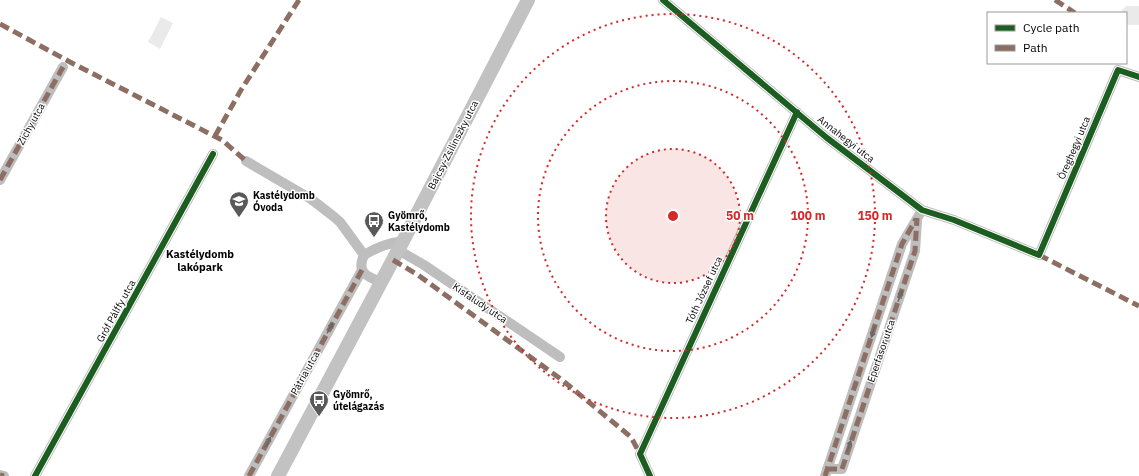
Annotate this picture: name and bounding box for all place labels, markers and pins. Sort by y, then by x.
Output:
place label: Kastélydomb Óvoda [253,189,315,214]
school or university icon: Kastélydomb Óvoda [228,190,250,218]
place label: Gyömrő, Kastélydomb [388,209,450,234]
centre of rings [666,209,680,223]
bus stop icon: Gyömrő, Kastélydomb [363,210,385,238]
place label: Gyömrő, útelágazás [333,388,384,413]
bus stop icon: Gyömrő, útelágazás [308,389,330,417]

